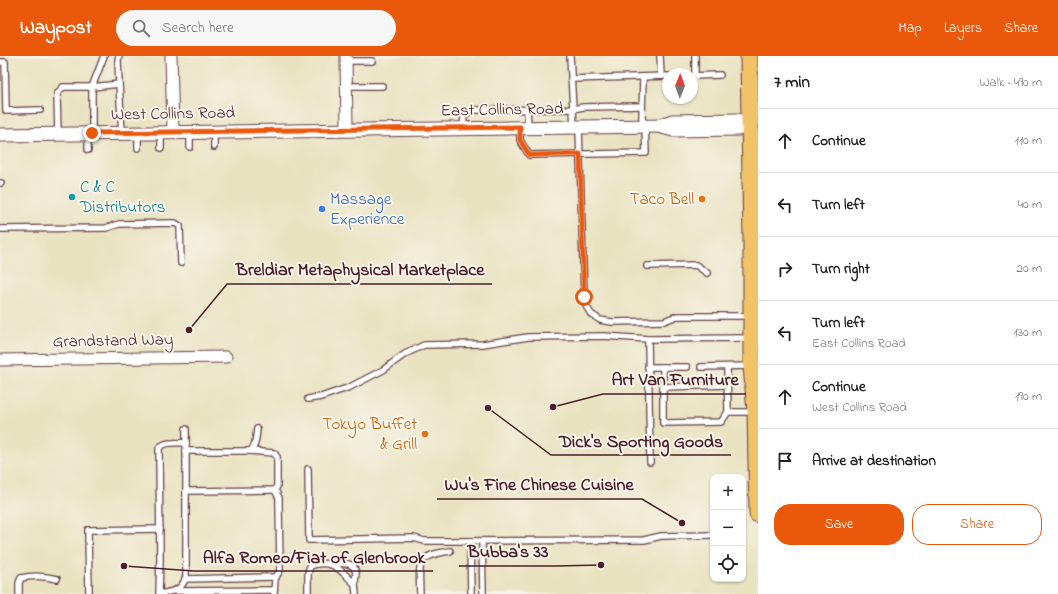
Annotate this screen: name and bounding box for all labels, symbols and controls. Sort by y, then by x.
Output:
search box [116,10,396,46]
text: Waypost [20,15,92,42]
icon: search [130,17,152,39]
text: Search here [162,17,234,39]
text: Map [898,18,922,39]
text: Layers [944,18,982,39]
text: Share [1004,18,1038,39]
north arrow [662,68,698,104]
text: 7 min [774,70,810,95]
text: Walk · 490 m [980,73,1042,92]
street label: East Collins Road [440,96,564,124]
street label: West Collins Road [111,100,236,128]
route end [83,124,101,142]
icon: ahead [774,130,796,152]
text: Continue [812,130,866,152]
text: 110 m [1015,131,1042,150]
place label: C & C Distributors [79,175,165,220]
place label: Massage Experience [330,187,405,232]
place label: Taco Bell [630,187,694,212]
marker: C & C Distributors [67,192,77,202]
marker: Taco Bell [697,194,707,204]
icon: left [774,194,796,216]
text: Turn left [812,194,865,216]
text: 40 m [1018,195,1042,214]
marker: Massage Experience [317,204,327,214]
callout: Breldiar Metaphysical Marketplace [227,254,492,284]
text: Breldiar Metaphysical Marketplace [235,258,485,285]
icon: right [774,258,796,280]
text: Turn right [812,258,870,280]
text: 20 m [1017,259,1042,278]
route start [575,288,593,306]
text: Turn left [812,312,865,334]
icon: left [774,322,796,344]
text: 130 m [1014,323,1042,342]
street label: Grandstand Way [52,327,174,356]
text: East Collins Road [812,334,906,353]
callout: Art Van Furniture [603,364,746,394]
text: Art Van Furniture [611,368,739,394]
text: Continue [812,376,866,398]
icon: ahead [774,386,796,408]
text: 190 m [1015,387,1042,406]
text: West Collins Road [812,398,907,417]
place label: Tokyo Buffet & Grill [322,412,417,457]
callout: Dick's Sporting Goods [551,425,731,455]
marker: Tokyo Buffet & Grill [420,429,430,439]
text: Dick's Sporting Goods [558,430,723,457]
icon: arrive [774,450,796,472]
text: Arrive at destination [812,450,936,472]
callout: Wu's Fine Chinese Cuisine [437,469,642,499]
text: Wu's Fine Chinese Cuisine [444,473,634,499]
map controls [710,474,746,582]
button: + [710,474,746,510]
button: Save [774,504,904,545]
button: Share [912,504,1042,545]
button: − [710,510,746,546]
callout: Bubba's 33 [459,536,556,566]
text: Bubba's 33 [467,540,549,566]
callout: Alfa Romeo/Fiat of Glenbrook [194,541,433,571]
text: Alfa Romeo/Fiat of Glenbrook [203,546,426,572]
button: locate [710,546,746,582]

